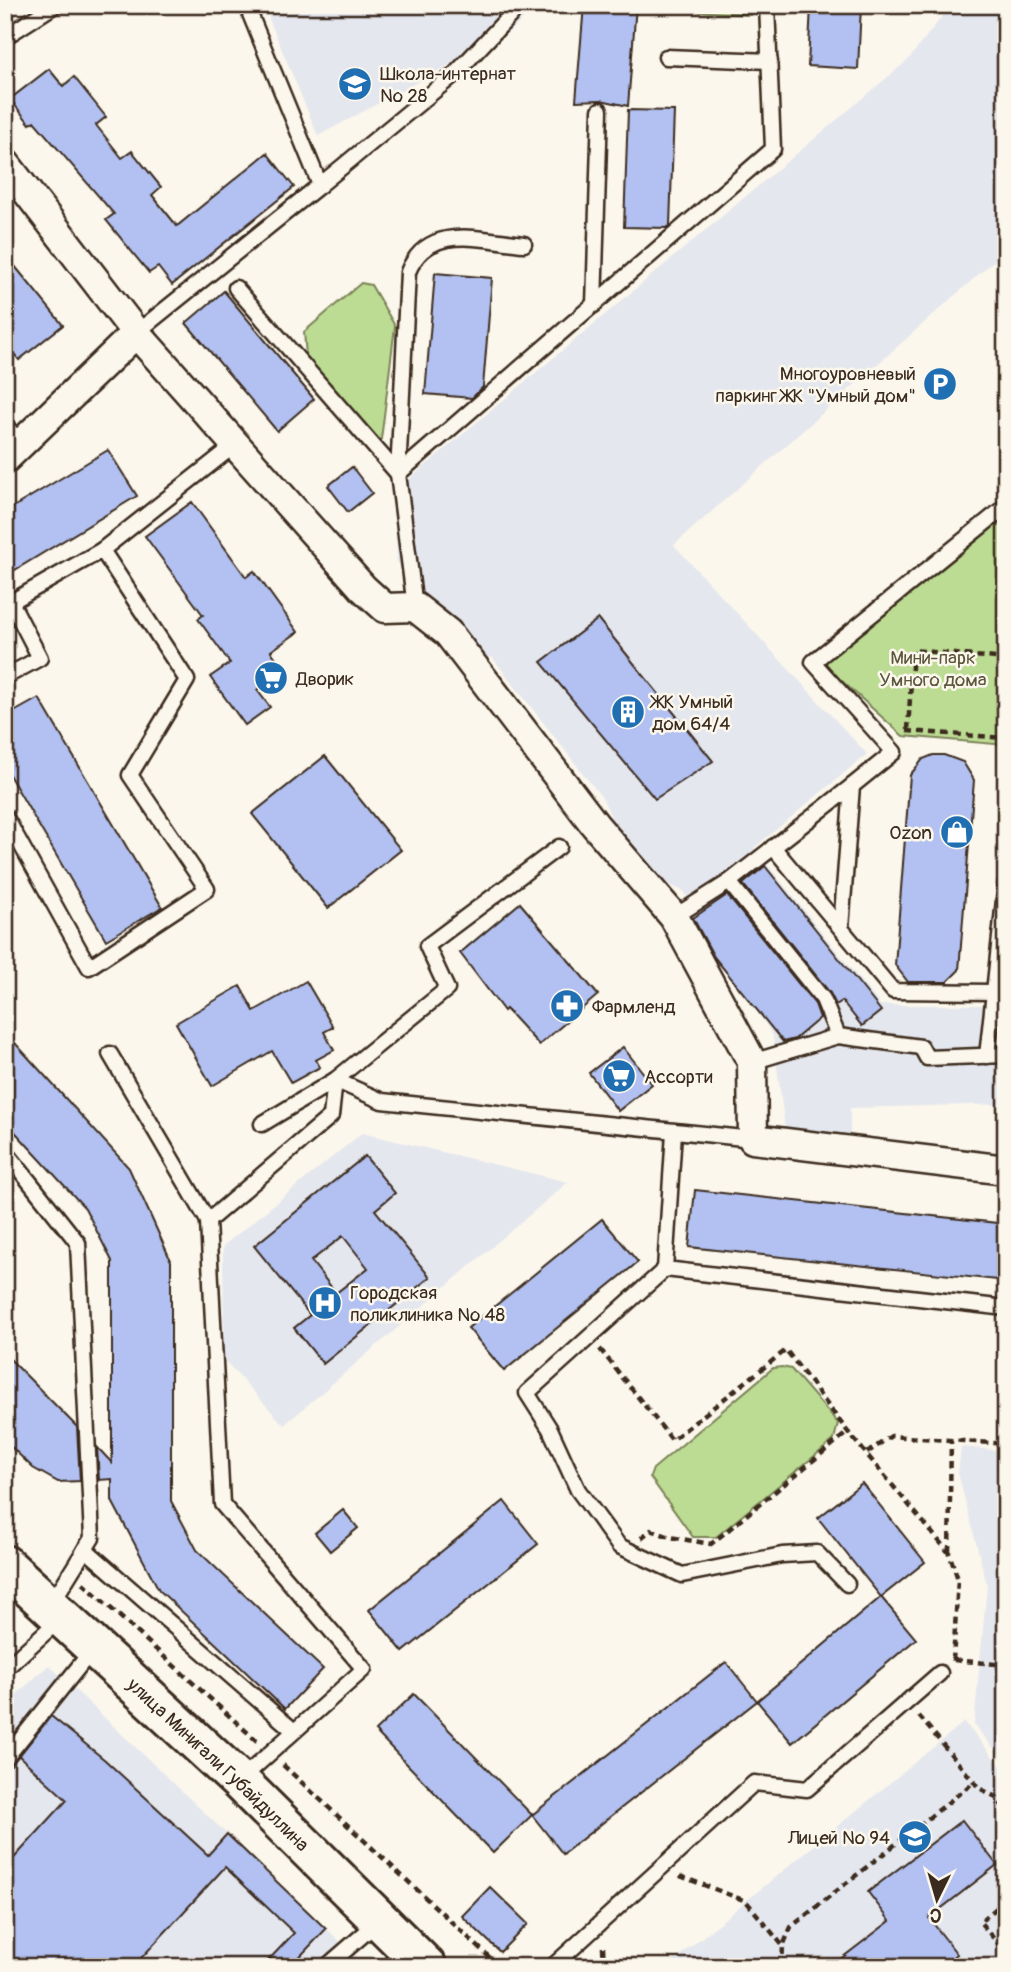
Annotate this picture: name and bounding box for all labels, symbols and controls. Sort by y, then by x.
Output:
place label: Школа-интернат № 28 [380,62,517,108]
school or university icon: Школа-интернат № 28 [336,65,374,103]
place label: Многоуровневый паркинг ЖК "Умный дом" [715,362,916,408]
parking icon: Многоуровневый паркинг ЖК "Умный дом" [921,365,959,403]
park label: Мини-парк Умного дома [879,646,987,692]
supermarket icon: Дворик [252,659,290,697]
place label: Дворик [295,667,354,691]
place label: ЖК Умный дом 64/4 [649,690,733,736]
building icon: ЖК Умный дом 64/4 [609,693,647,731]
shop icon: Ozon [938,813,976,851]
place label: Ozon [889,821,932,845]
pharmacy icon: Фармленд [548,987,586,1025]
place label: Фармленд [592,995,676,1019]
supermarket icon: Ассорти [600,1057,638,1095]
place label: Ассорти [644,1065,713,1089]
place label: Городская поликлиника № 48 [350,1281,505,1327]
hospital icon: Городская поликлиника № 48 [306,1284,344,1322]
street label: улица Минигали Губайдуллина [121,1672,314,1857]
school or university icon: Лицей № 94 [896,1818,934,1856]
place label: Лицей № 94 [787,1826,890,1850]
north arrow [902,1864,972,1934]
text: С [928,1902,942,1927]

